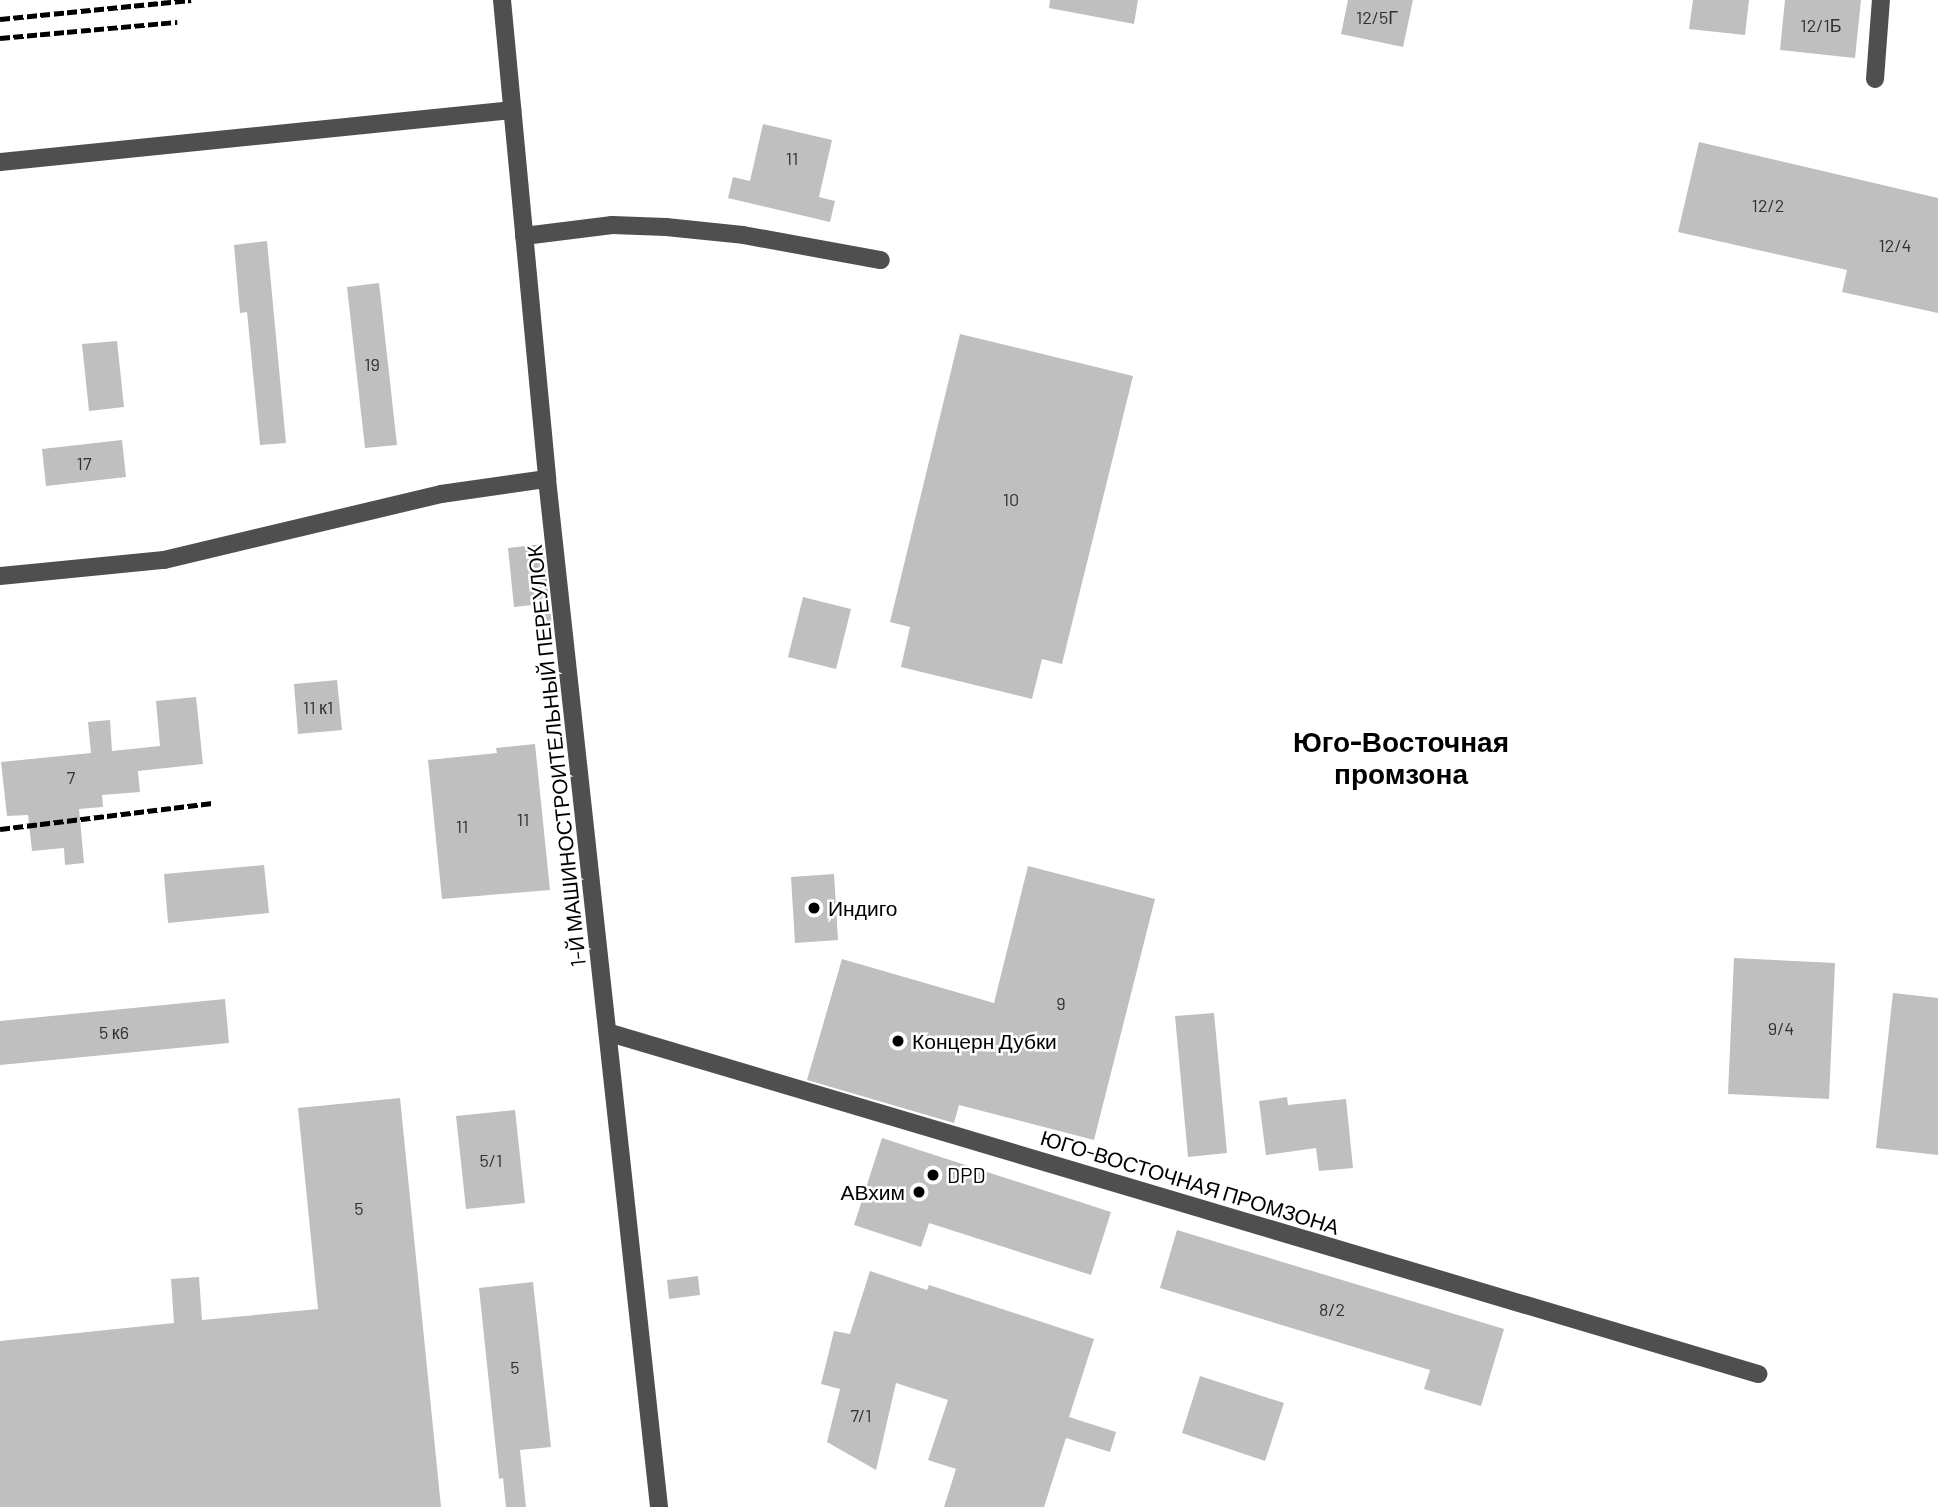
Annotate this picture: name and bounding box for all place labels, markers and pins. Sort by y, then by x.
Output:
place label: Индиго [828,895,898,921]
marker: Индиго [806,900,822,916]
place label: Концерн Дубки [912,1028,1057,1054]
marker: Концерн Дубки [890,1033,906,1049]
place label: DPD [947,1162,985,1188]
marker: DPD [925,1167,941,1183]
place label: АВхим [841,1179,905,1205]
marker: АВхим [911,1184,927,1200]

